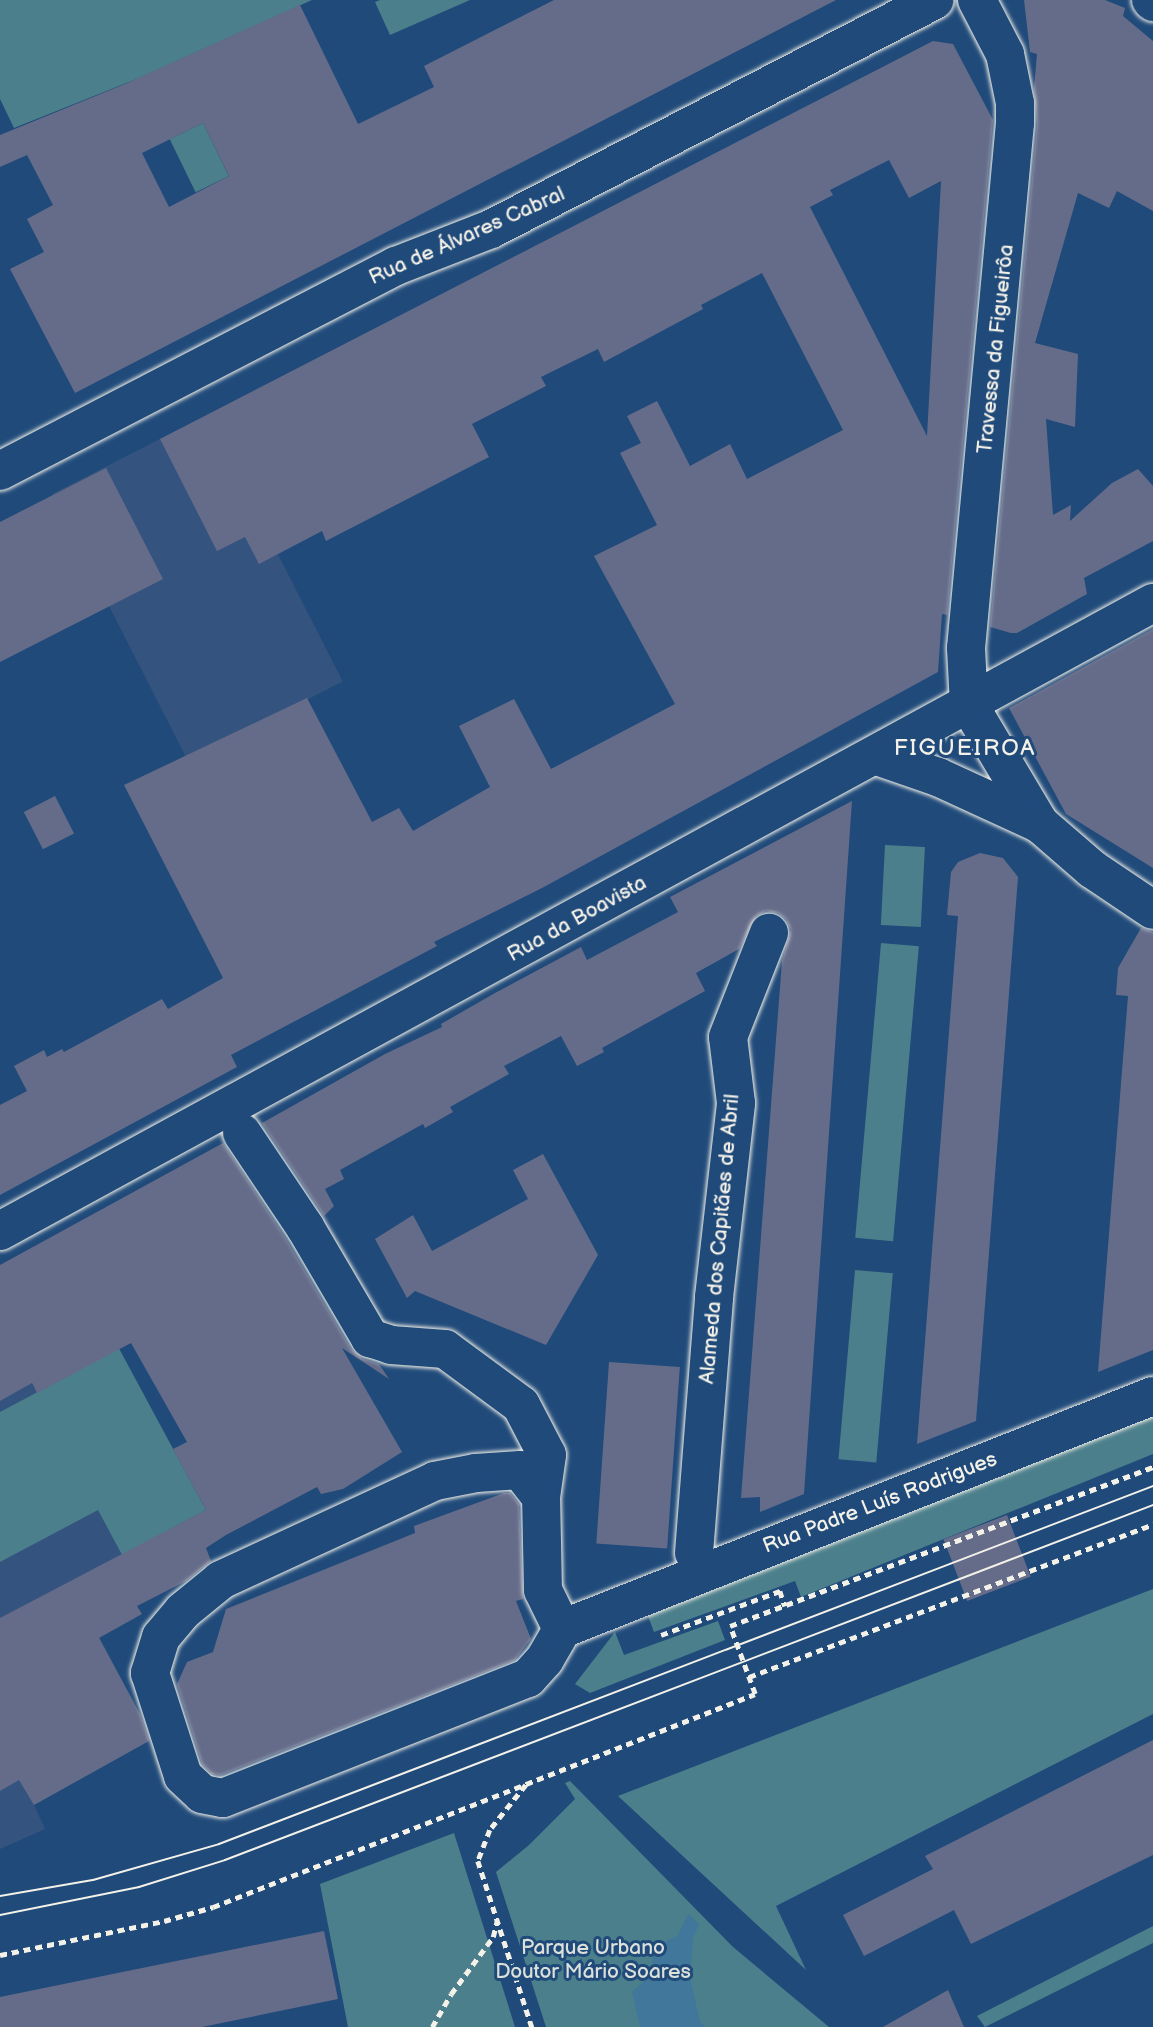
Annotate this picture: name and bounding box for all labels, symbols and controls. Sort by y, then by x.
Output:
street label: Rua de Álvares Cabral [365,181,569,291]
street label: Travessa da Figueirôa [972,243,1020,455]
district label: FIGUEIROA [895,734,1035,762]
street label: Rua da Boavista [503,870,651,968]
street label: Alameda dos Capitães de Abril [695,1093,745,1385]
street label: Rua Padre Luís Rodrigues [759,1447,1001,1559]
park label: Parque Urbano Doutor Mário Soares [495,1935,691,1985]

